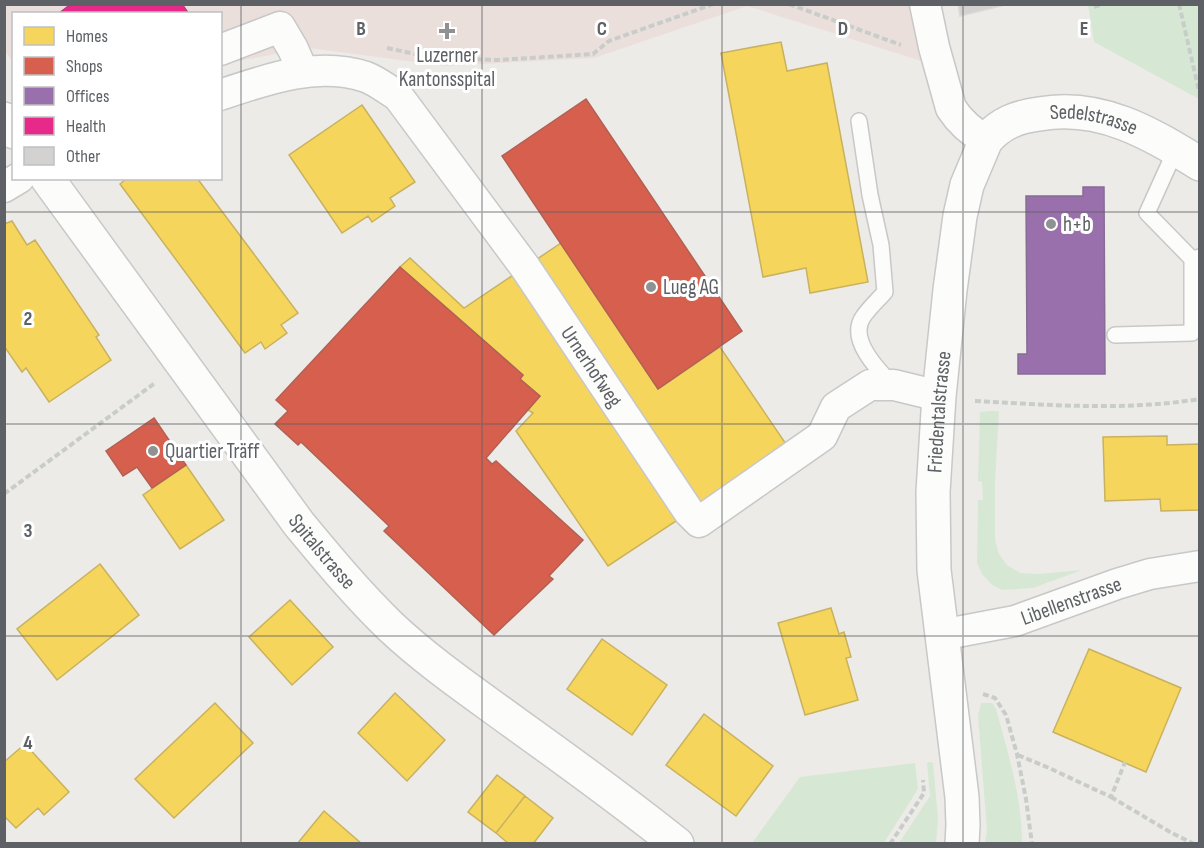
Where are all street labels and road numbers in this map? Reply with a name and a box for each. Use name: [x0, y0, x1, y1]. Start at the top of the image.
street label: Sedelstrasse: [1049, 99, 1142, 140]
street label: Urnerhofweg: [556, 321, 628, 412]
street label: Friedentalstrasse: [922, 350, 956, 474]
street label: Spitalstrasse: [283, 509, 361, 594]
street label: Libellenstrasse: [1017, 571, 1125, 630]

